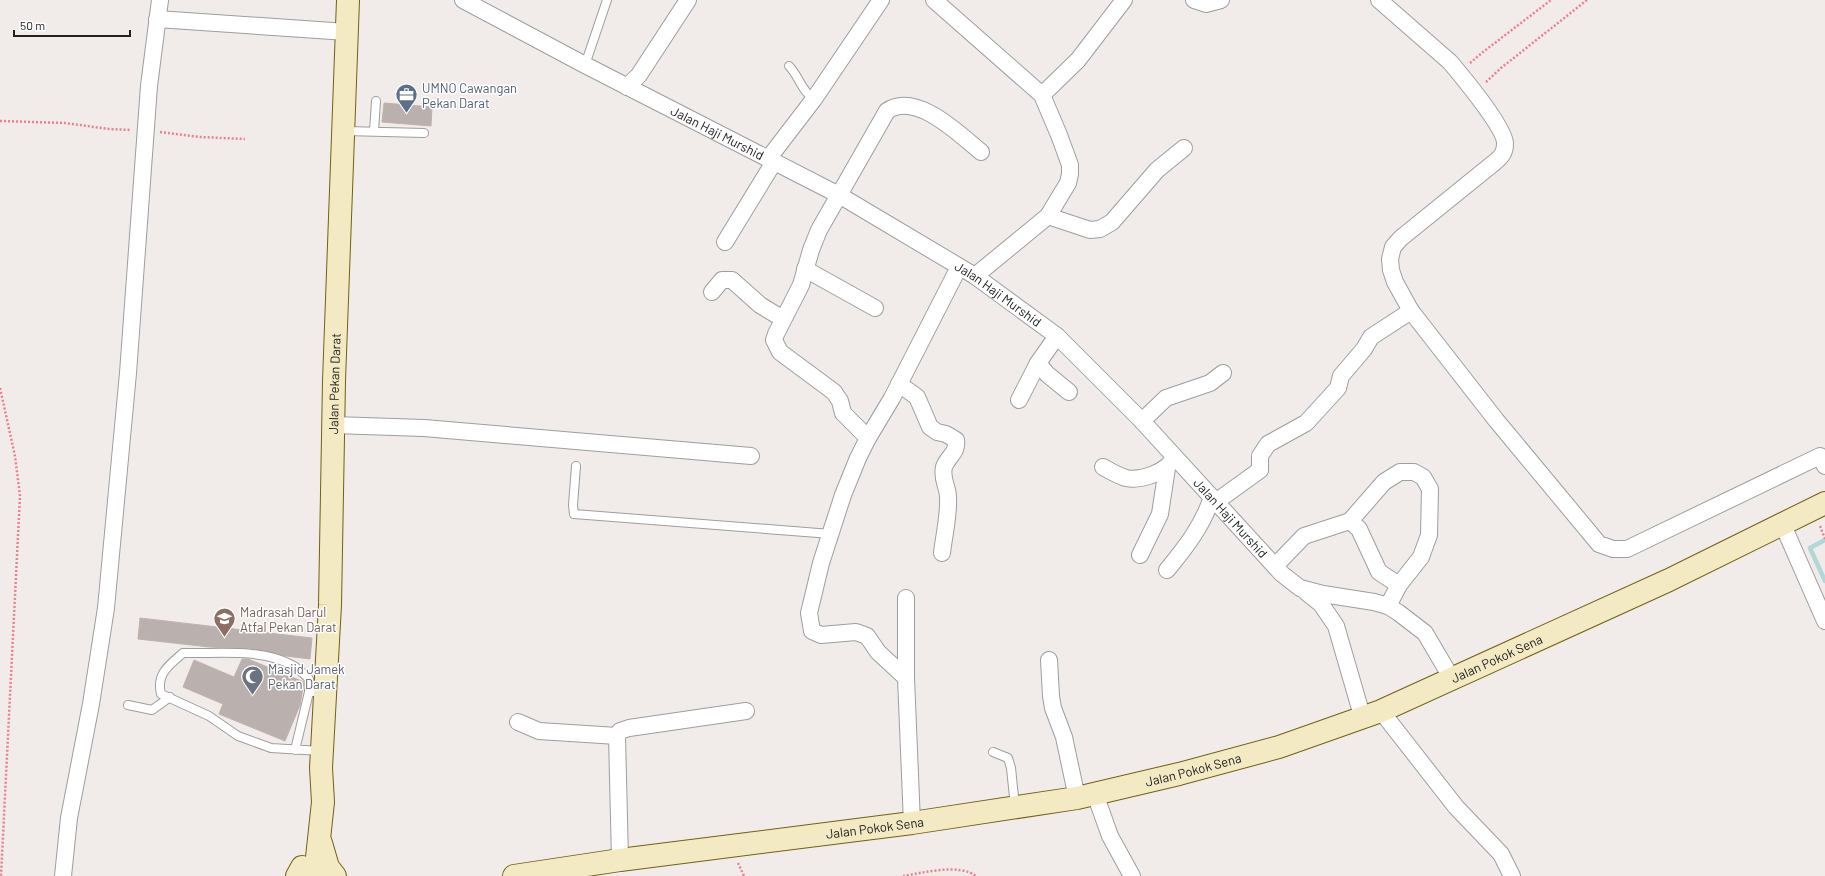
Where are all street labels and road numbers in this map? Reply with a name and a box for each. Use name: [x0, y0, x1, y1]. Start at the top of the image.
street label: Jalan Haji Murshid: [668, 102, 767, 163]
street label: Jalan Haji Murshid: [952, 258, 1045, 330]
street label: Jalan Pekan Darat: [325, 333, 344, 435]
street label: Jalan Haji Murshid: [1190, 475, 1271, 561]
street label: Jalan Pokok Sena: [1448, 631, 1545, 686]
street label: Jalan Pokok Sena: [1144, 750, 1243, 790]
street label: Jalan Pokok Sena: [825, 813, 925, 842]

